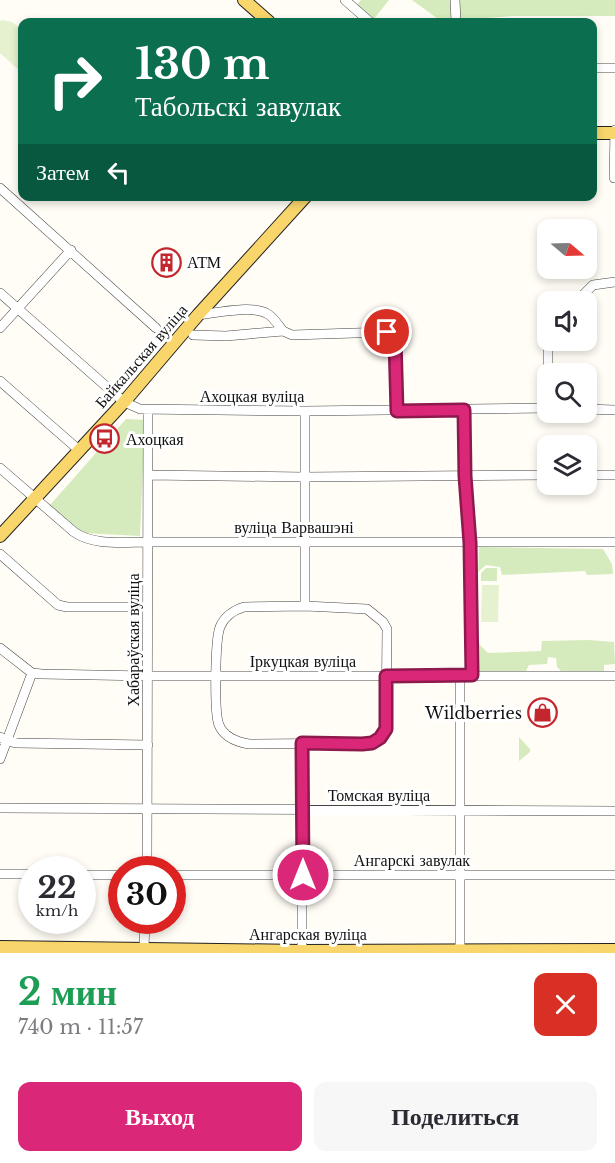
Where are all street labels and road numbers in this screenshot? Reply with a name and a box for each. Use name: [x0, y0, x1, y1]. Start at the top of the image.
street label: Байкальская вуліца: [90, 300, 192, 412]
street label: Ахоцкая вуліца: [200, 386, 304, 406]
street label: вуліца Варвашэні: [234, 517, 354, 537]
street label: Хабараўская вуліца: [123, 573, 143, 707]
street label: Іркуцкая вуліца: [250, 651, 356, 671]
street label: Томская вуліца: [328, 785, 430, 805]
street label: Ангарскі завулак: [354, 850, 470, 870]
street label: Ангарская вуліца: [249, 924, 367, 944]

